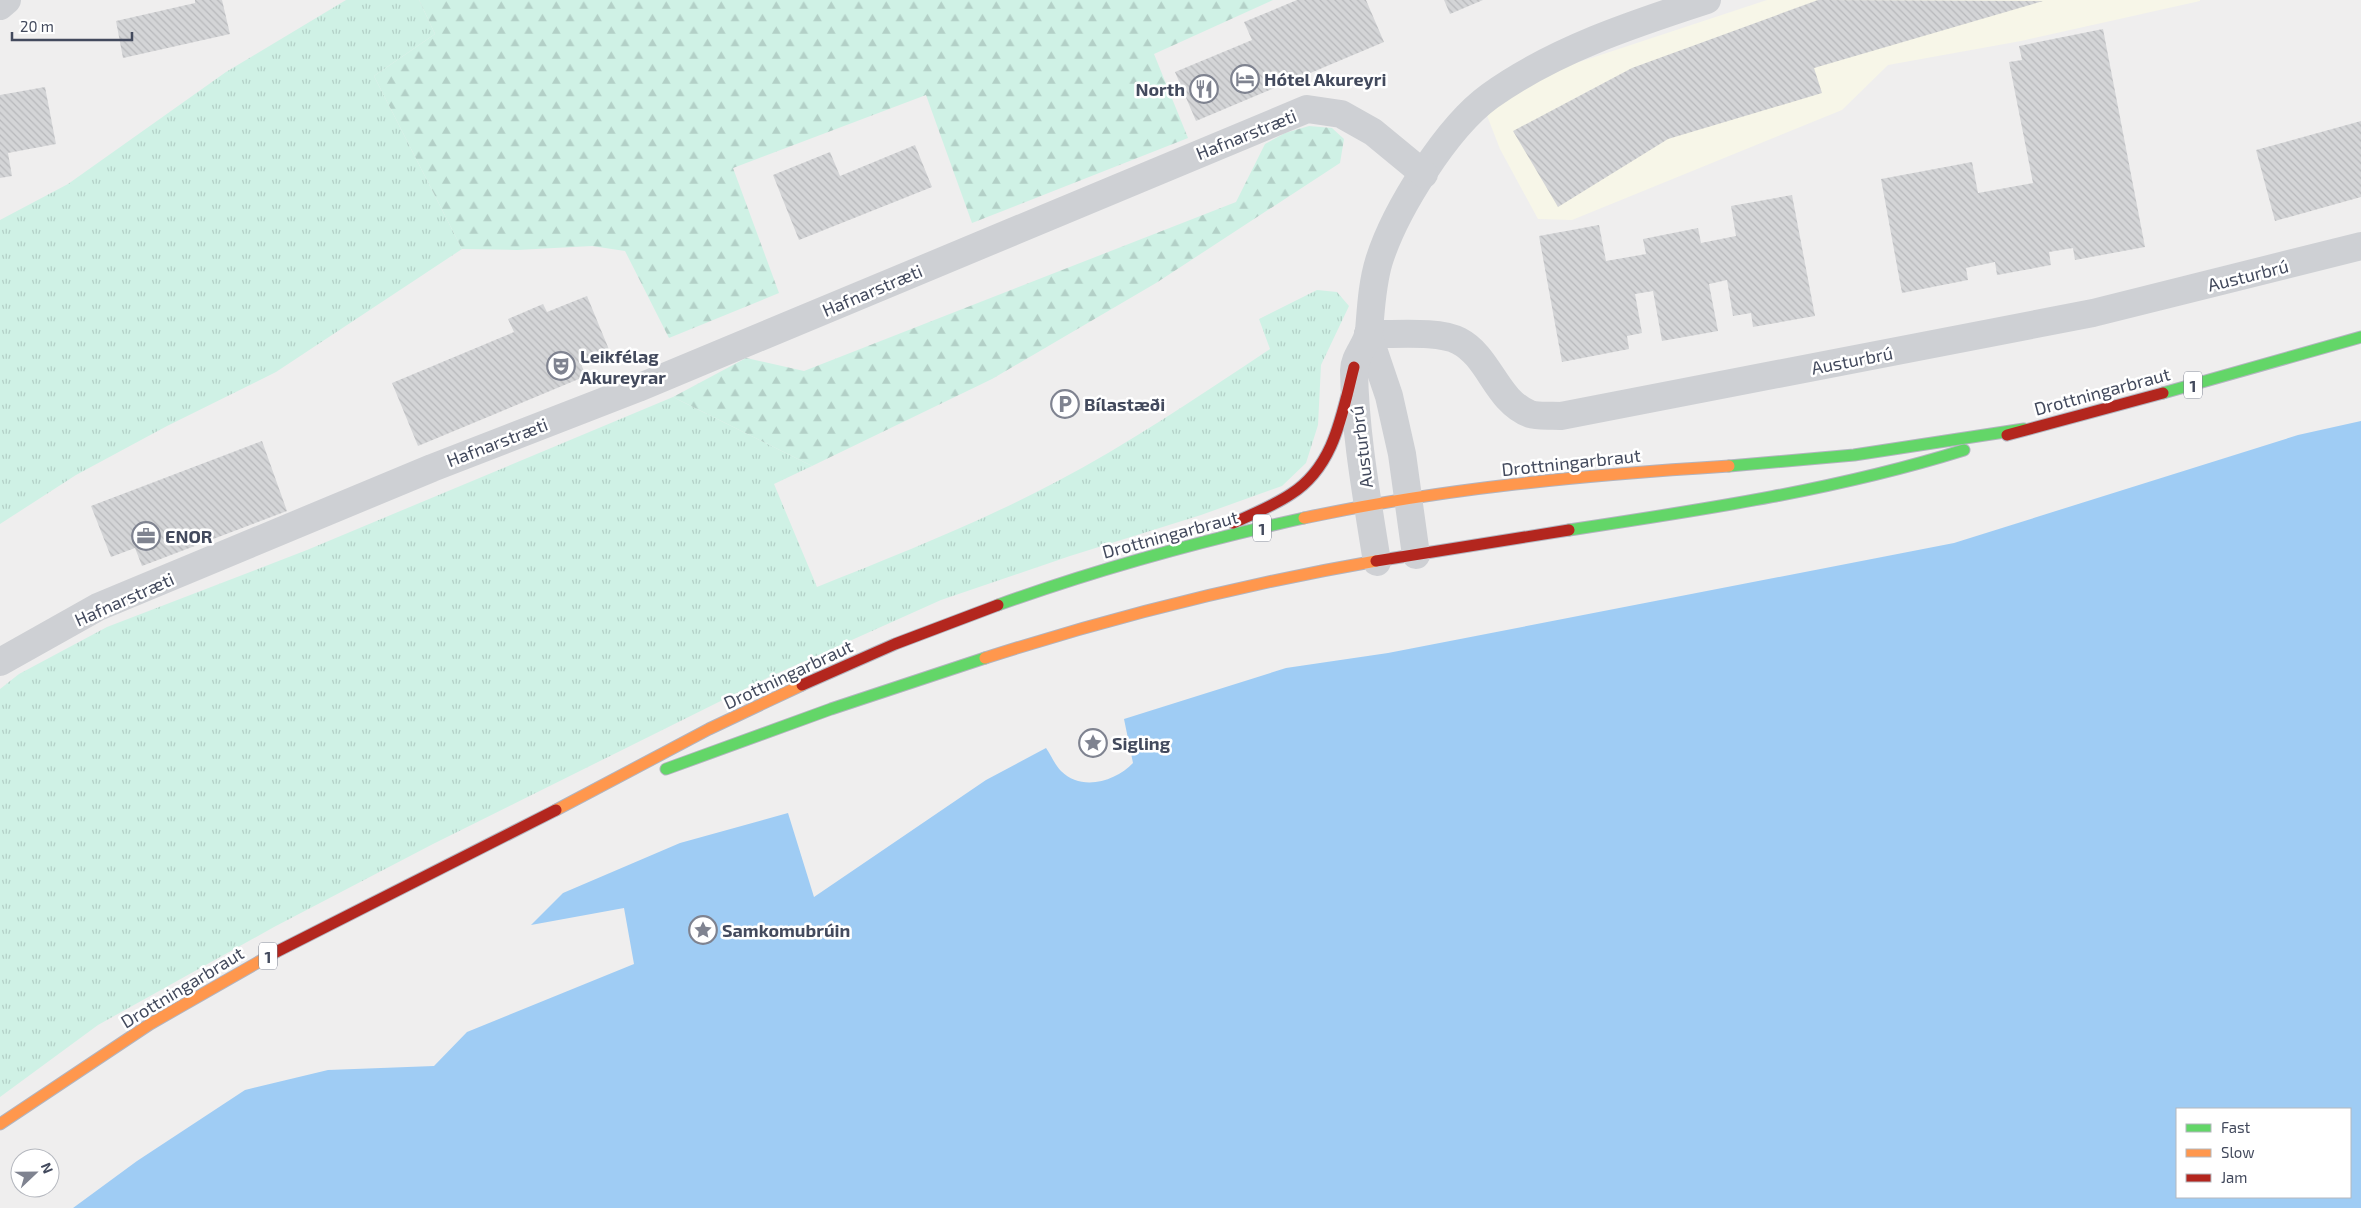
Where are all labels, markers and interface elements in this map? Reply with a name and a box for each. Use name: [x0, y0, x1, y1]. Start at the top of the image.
scale bar: [12, 10, 132, 42]
text: 20 m: [20, 17, 54, 35]
hotel icon: Hótel Akureyri: [1230, 64, 1260, 94]
place label: Hótel Akureyri: [1264, 68, 1386, 90]
restaurant icon: North: [1189, 74, 1219, 104]
place label: North: [1136, 78, 1185, 100]
street label: Hafnarstræti: [1192, 104, 1300, 164]
street label: Austurbrú: [2205, 254, 2291, 296]
street label: Hafnarstræti: [819, 259, 925, 321]
street label: Austurbrú: [1809, 341, 1895, 379]
place label: Leikfélag Akureyrar: [580, 345, 666, 388]
theatre icon: Leikfélag Akureyrar: [546, 351, 576, 381]
street label: Drottningarbraut: [2032, 362, 2172, 420]
road number: 1: [2184, 372, 2202, 398]
parking icon: Bílastæði: [1050, 389, 1080, 419]
place label: Bílastæði: [1084, 393, 1165, 415]
street label: Austurbrú: [1345, 405, 1377, 489]
street label: Hafnarstræti: [443, 413, 551, 471]
street label: Drottningarbraut: [1500, 444, 1642, 480]
street label: Drottningarbraut: [1100, 505, 1240, 563]
road number: 1: [1253, 514, 1271, 542]
office icon: ENOR: [131, 521, 161, 551]
place label: ENOR: [165, 525, 213, 547]
street label: Hafnarstræti: [71, 567, 177, 631]
street label: Drottningarbraut: [720, 634, 856, 714]
place icon: Sigling: [1078, 728, 1108, 758]
place label: Sigling: [1112, 732, 1171, 754]
place icon: Samkomubrúin: [688, 915, 718, 945]
place label: Samkomubrúin: [722, 919, 850, 941]
street label: Drottningarbraut: [116, 942, 248, 1032]
road number: 1: [259, 942, 277, 969]
legend: [2176, 1108, 2351, 1198]
text: Fast: [2221, 1118, 2251, 1136]
text: Slow: [2221, 1143, 2255, 1161]
north arrow: [10, 1148, 60, 1198]
text: N: [38, 1160, 57, 1176]
text: Jam: [2221, 1168, 2247, 1186]

